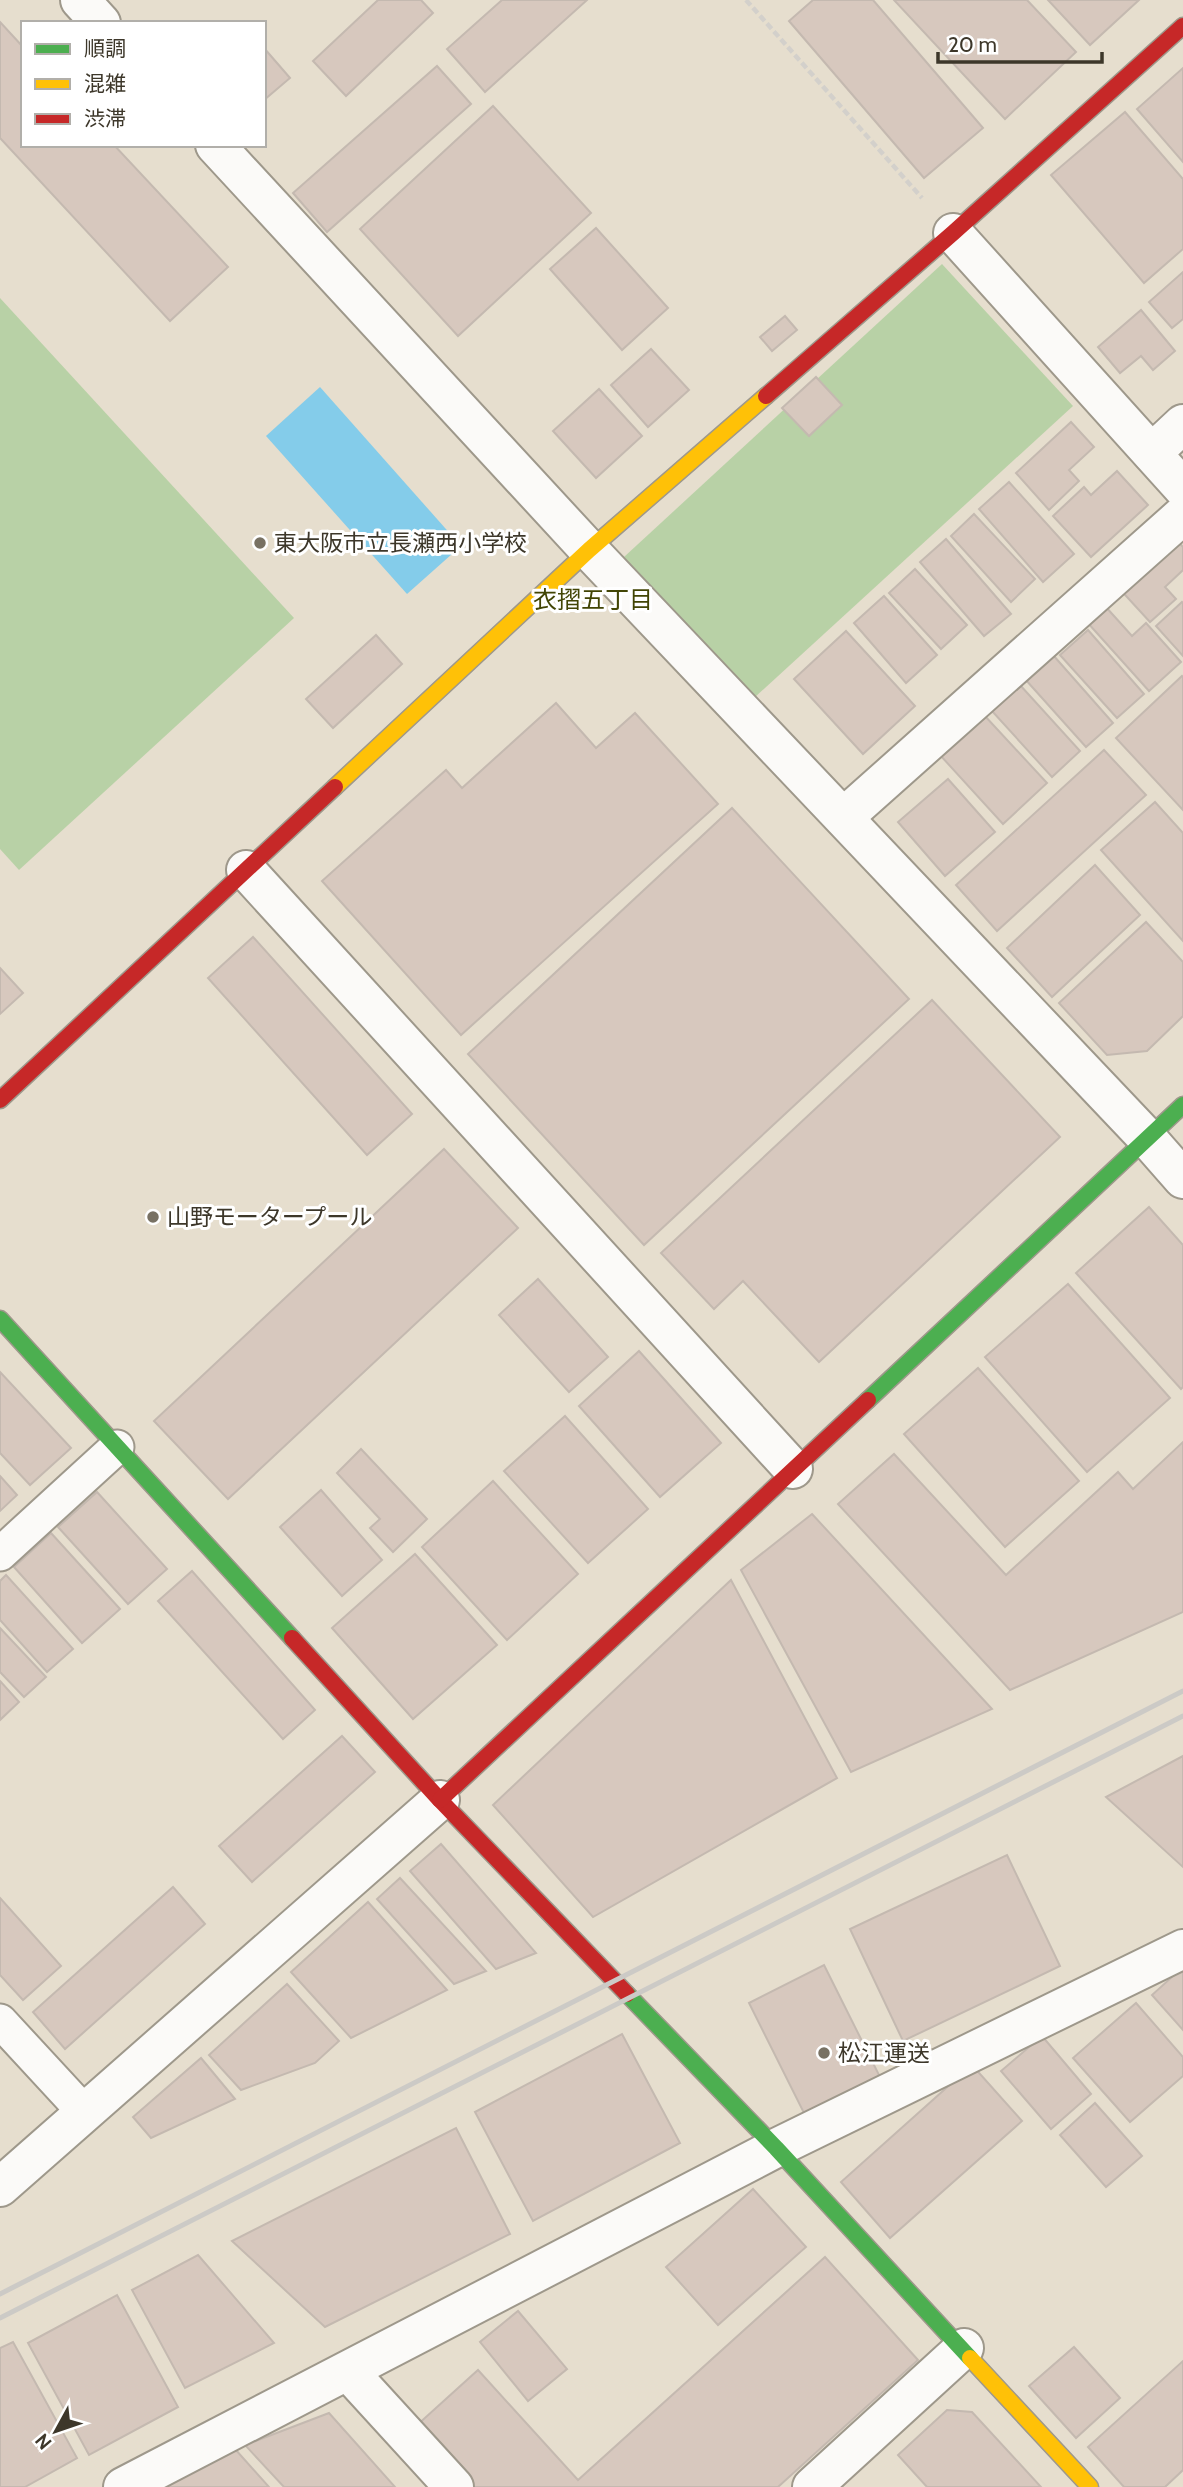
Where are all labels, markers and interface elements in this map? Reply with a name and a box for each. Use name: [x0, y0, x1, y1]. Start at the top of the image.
legend: [21, 21, 266, 147]
scale bar: [938, 21, 1102, 65]
text: 20 m: [948, 32, 997, 57]
text: 順調: [84, 36, 126, 61]
text: 混雑: [84, 71, 126, 96]
text: 渋滞: [84, 106, 126, 131]
place label: 東大阪市立長瀬西小学校: [274, 529, 527, 557]
marker: 東大阪市立長瀬西小学校: [252, 535, 268, 551]
district label: 衣摺五丁目: [533, 585, 653, 614]
place label: 山野モータープール: [167, 1203, 373, 1231]
marker: 山野モータープール: [145, 1209, 161, 1225]
place label: 松江運送: [838, 2039, 930, 2067]
marker: 松江運送: [816, 2045, 832, 2061]
north arrow: [21, 2396, 91, 2466]
text: N: [30, 2429, 56, 2454]

